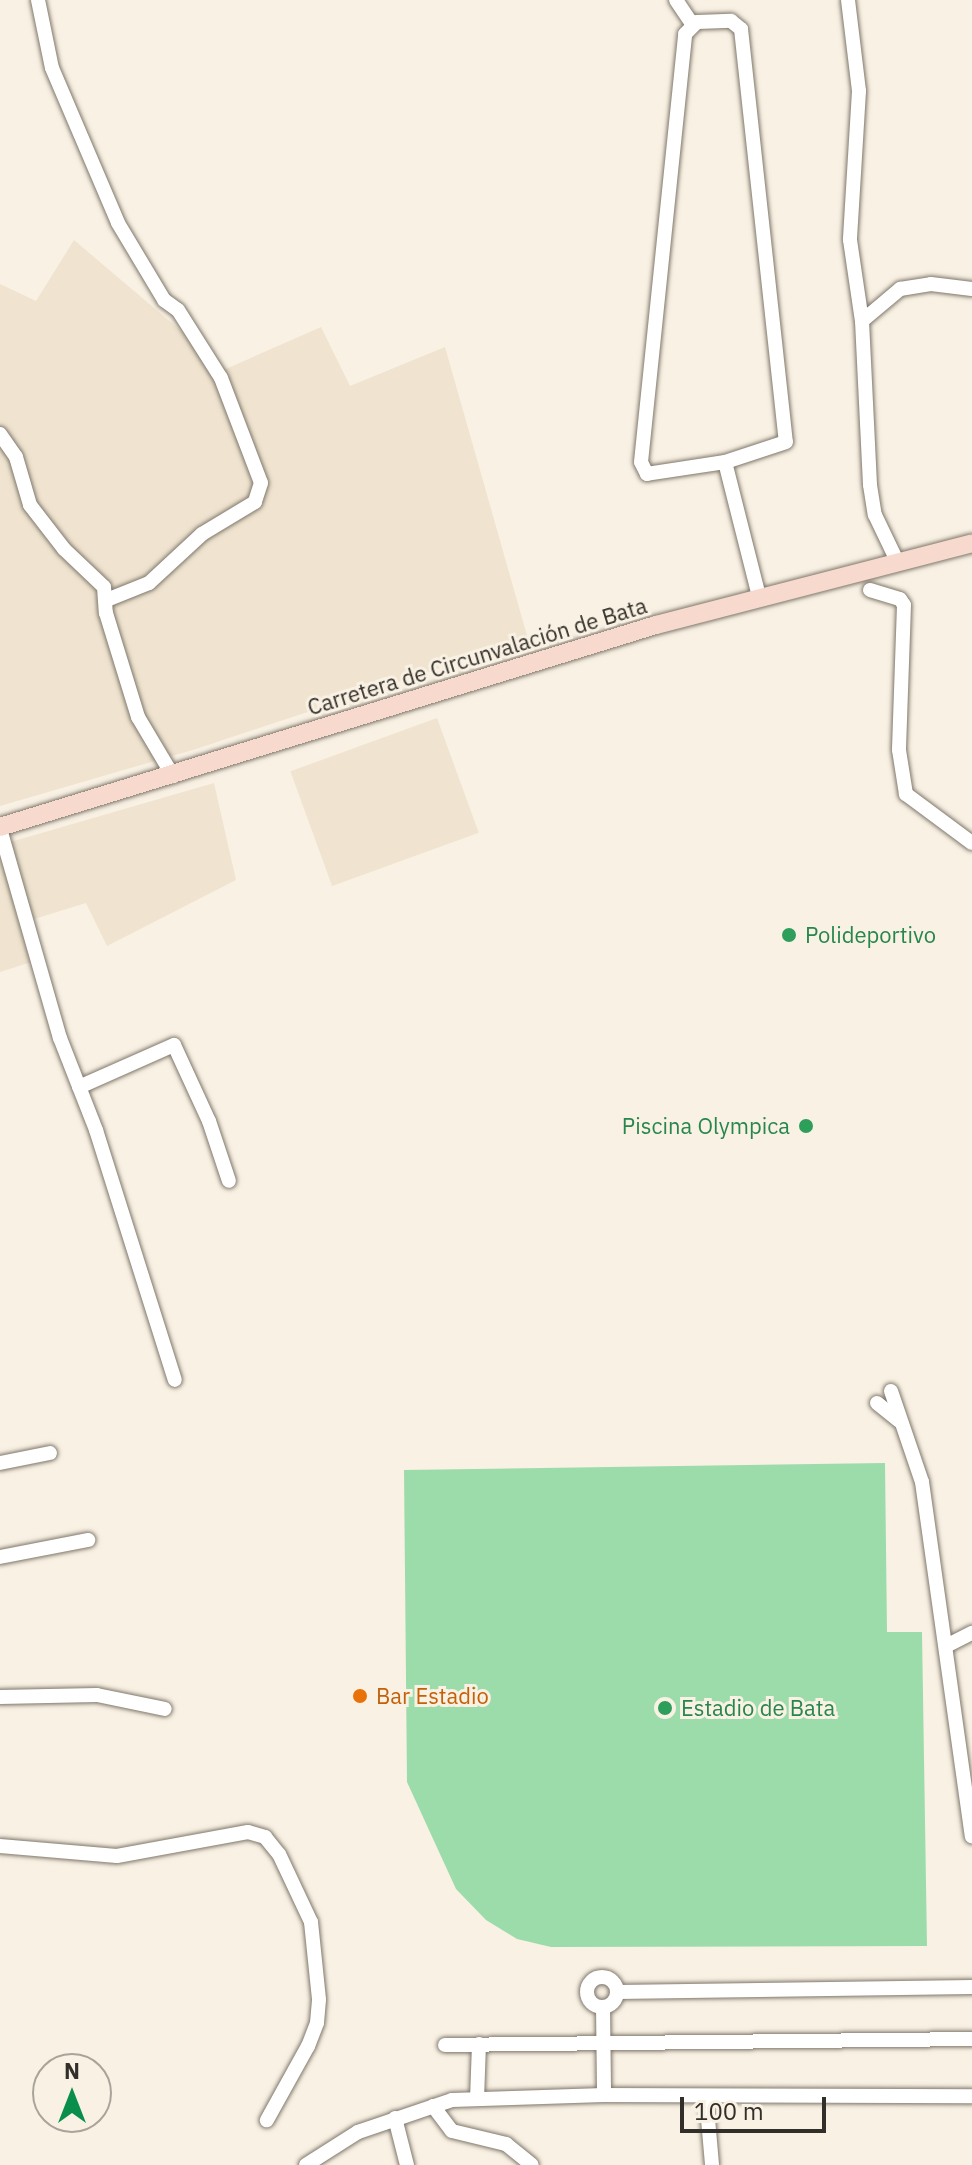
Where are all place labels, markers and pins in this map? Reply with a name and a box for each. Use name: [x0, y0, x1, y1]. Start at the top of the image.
place label: Polideportivo: [805, 922, 936, 948]
marker: Polideportivo: [780, 926, 798, 944]
place label: Piscina Olympica: [622, 1113, 790, 1139]
marker: Piscina Olympica: [797, 1117, 815, 1135]
place label: Bar Estadio: [376, 1683, 489, 1709]
marker: Bar Estadio: [351, 1687, 369, 1705]
place label: Estadio de Bata: [681, 1695, 835, 1721]
marker: Estadio de Bata: [656, 1699, 674, 1717]

